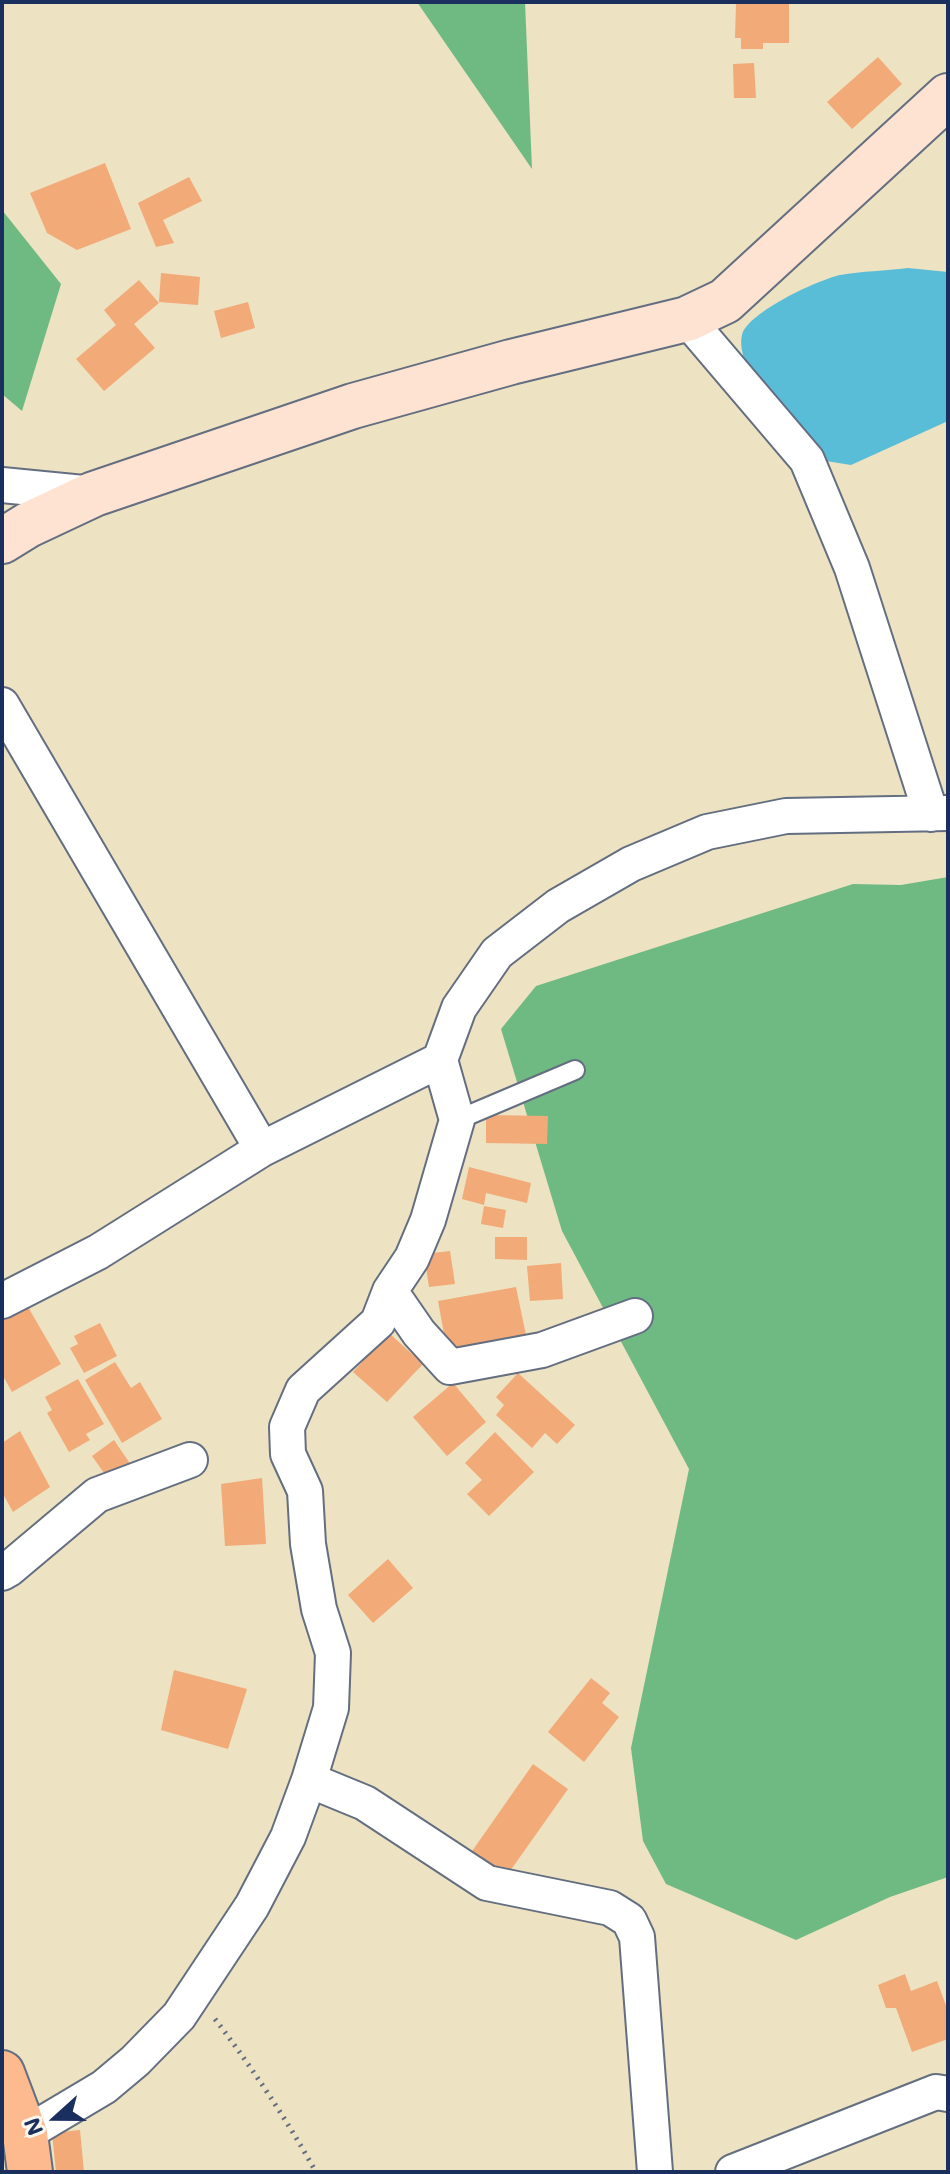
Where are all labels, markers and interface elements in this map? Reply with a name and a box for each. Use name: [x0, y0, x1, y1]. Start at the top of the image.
north arrow: [16, 2078, 96, 2158]
text: N: [17, 2114, 50, 2140]

